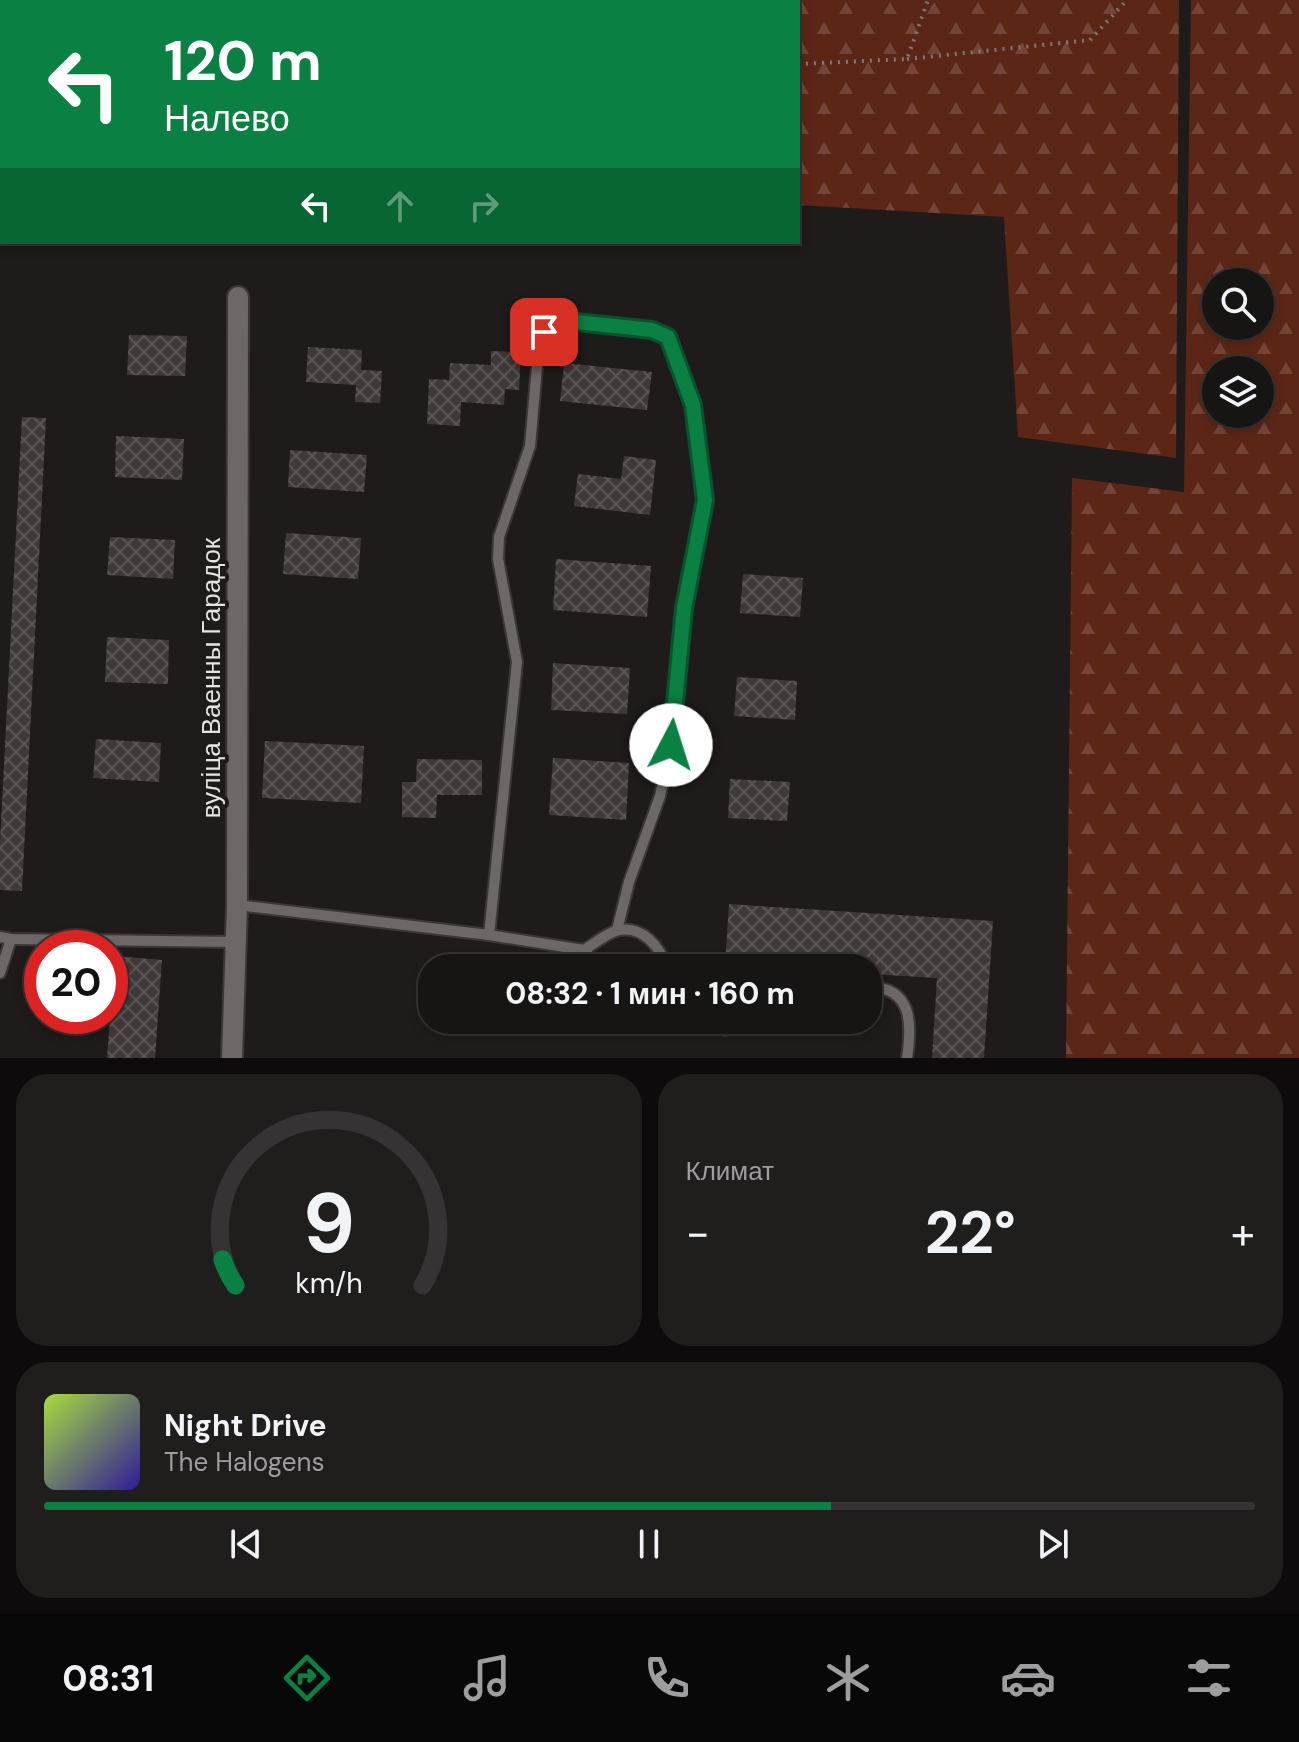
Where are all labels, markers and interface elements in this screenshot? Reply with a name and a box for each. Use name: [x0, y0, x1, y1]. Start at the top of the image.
text: 120 m: [164, 24, 322, 97]
icon: left: [32, 32, 136, 136]
text: Налево: [164, 95, 290, 142]
icon: left: [294, 184, 338, 228]
icon: ahead: [378, 184, 422, 228]
icon: right: [462, 184, 506, 228]
map controls: [1202, 268, 1274, 428]
button: search: [1202, 268, 1274, 340]
pin: [510, 298, 578, 366]
icon: arrive: [522, 310, 566, 354]
button: layers: [1202, 356, 1274, 428]
street label: вуліца Ваенны Гарадок: [194, 537, 228, 818]
position arrow: [629, 703, 713, 787]
speed limit sign: 20: [24, 930, 128, 1034]
text: 08:32 · 1 мин · 160 m: [505, 974, 795, 1013]
text: Климат: [686, 1154, 774, 1188]
text: 9: [302, 1169, 355, 1278]
text: 22°: [925, 1193, 1016, 1272]
text: −: [686, 1204, 710, 1262]
text: +: [1231, 1204, 1255, 1262]
text: km/h: [295, 1265, 363, 1302]
text: Night Drive: [164, 1406, 327, 1445]
text: The Halogens: [164, 1445, 324, 1479]
icon: previous: [224, 1522, 268, 1566]
icon: pause: [627, 1522, 671, 1566]
icon: next: [1031, 1522, 1075, 1566]
icon: directions: [279, 1650, 335, 1706]
icon: music: [459, 1650, 515, 1706]
icon: phone: [639, 1650, 695, 1706]
icon: climate: [820, 1650, 876, 1706]
icon: car: [1000, 1650, 1056, 1706]
icon: filters: [1181, 1650, 1237, 1706]
text: 08:31: [62, 1655, 154, 1702]

